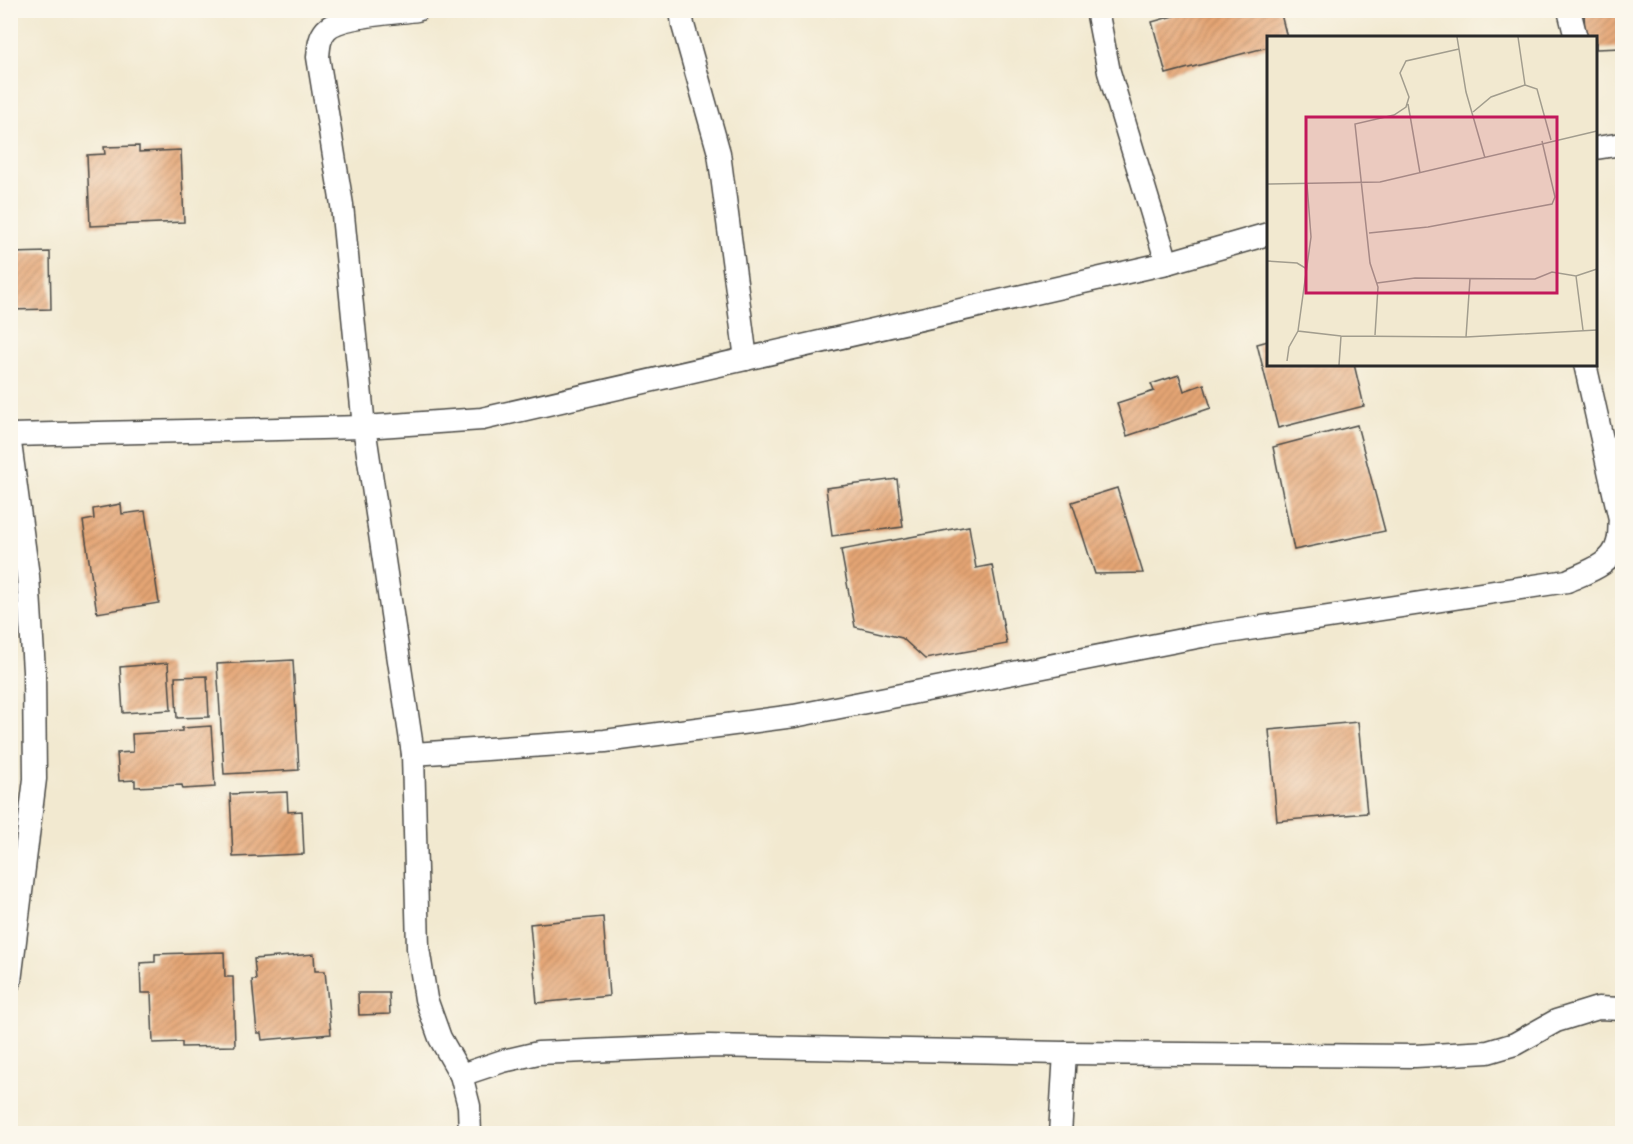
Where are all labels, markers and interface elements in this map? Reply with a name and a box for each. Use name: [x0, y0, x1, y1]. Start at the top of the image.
inset map: [1267, 36, 1597, 366]

